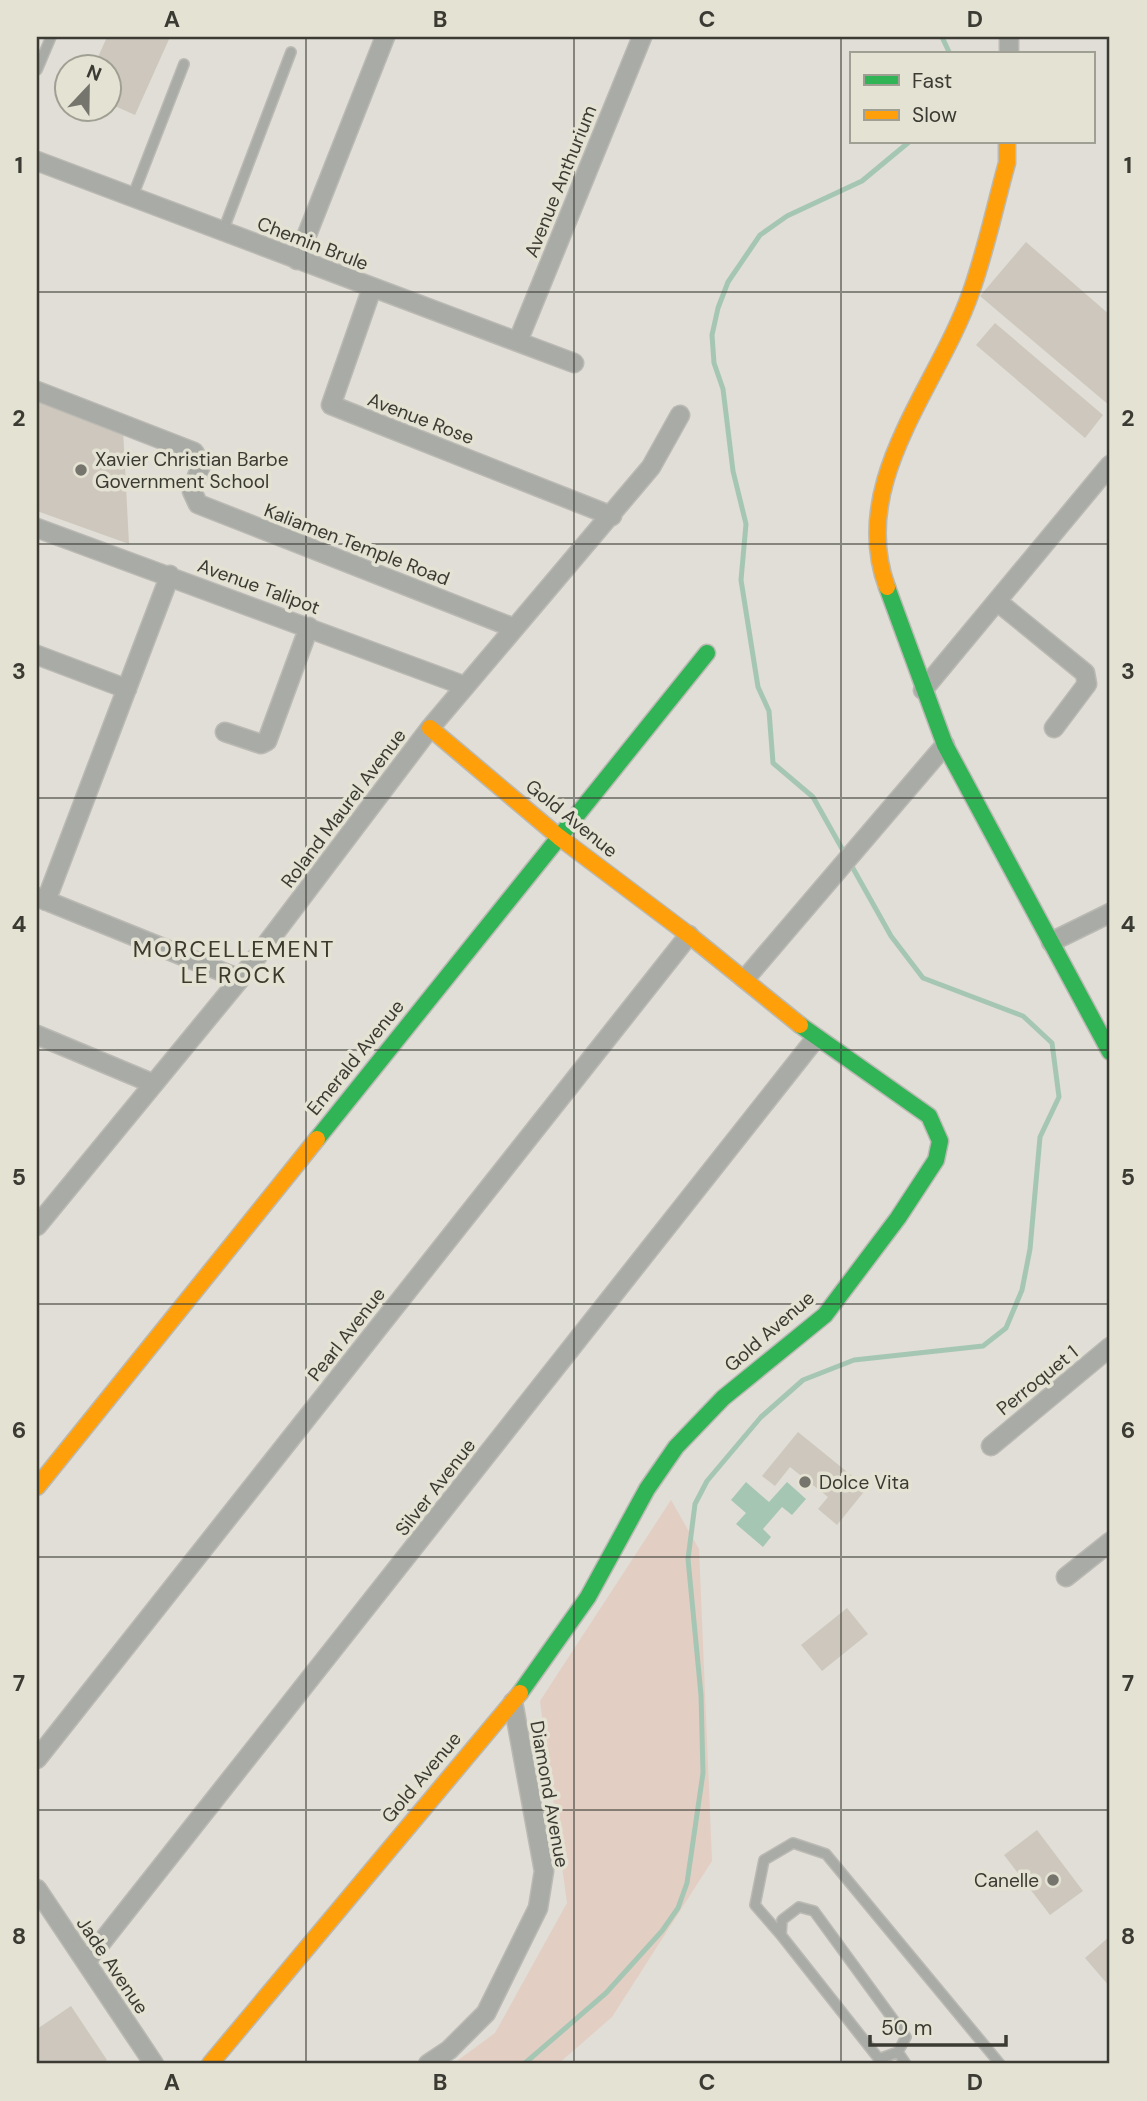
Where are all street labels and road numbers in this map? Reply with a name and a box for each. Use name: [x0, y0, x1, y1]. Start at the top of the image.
street label: Avenue Anthurium: [519, 101, 602, 261]
street label: Chemin Brule: [254, 211, 372, 276]
street label: Avenue Rose: [364, 387, 478, 450]
street label: Kaliamen Temple Road: [261, 498, 453, 591]
street label: Avenue Talipot: [194, 553, 323, 620]
street label: Roland Maurel Avenue: [275, 724, 411, 893]
street label: Gold Avenue: [521, 774, 623, 863]
street label: Emerald Avenue: [301, 994, 410, 1120]
street label: Pearl Avenue: [302, 1282, 391, 1386]
street label: Gold Avenue: [719, 1285, 820, 1377]
street label: Perroquet 1: [991, 1340, 1083, 1421]
street label: Silver Avenue: [390, 1434, 481, 1541]
street label: Diamond Avenue: [524, 1719, 575, 1869]
street label: Gold Avenue: [376, 1727, 467, 1828]
street label: Jade Avenue: [71, 1912, 154, 2019]

